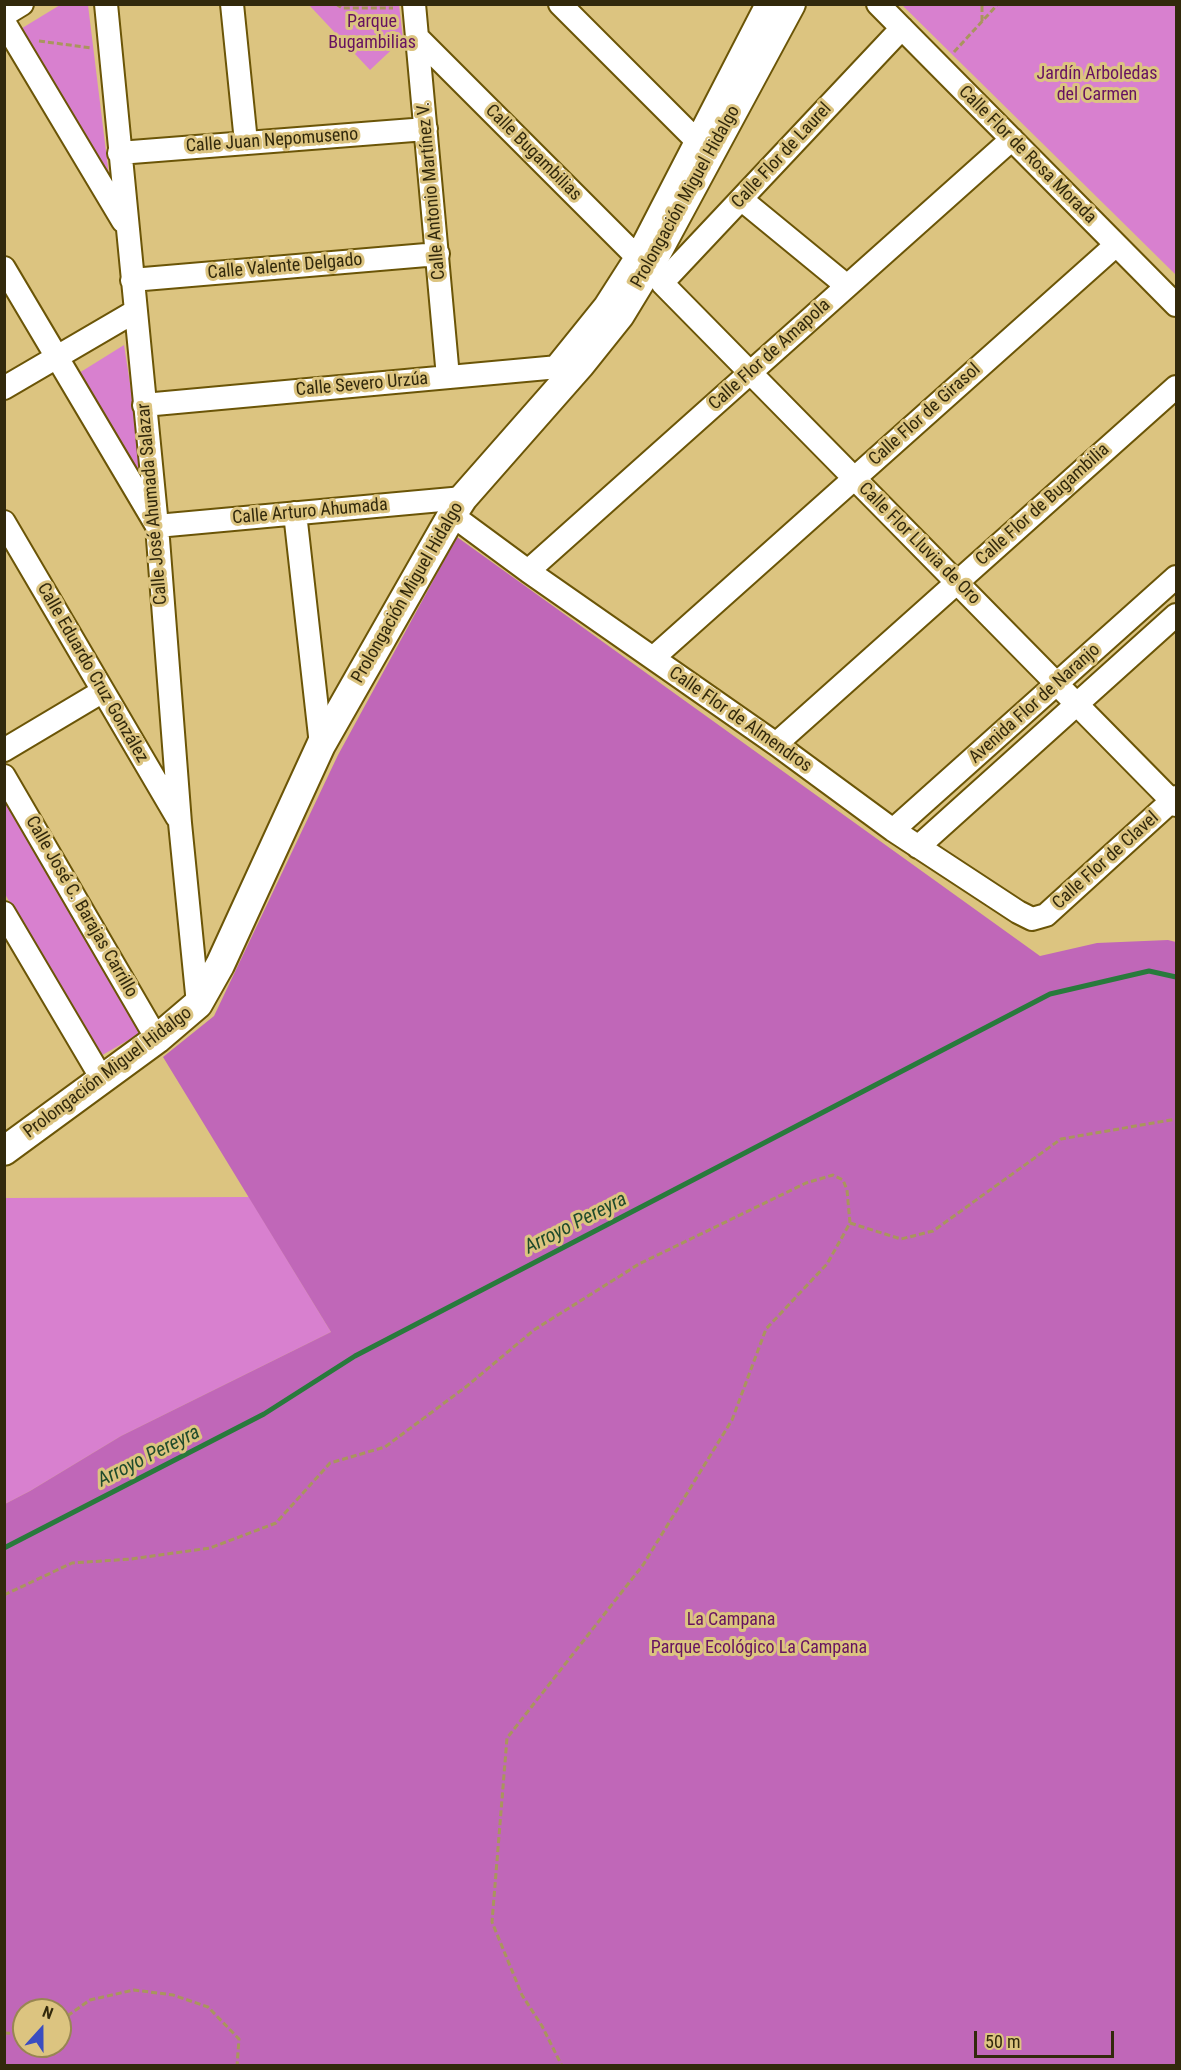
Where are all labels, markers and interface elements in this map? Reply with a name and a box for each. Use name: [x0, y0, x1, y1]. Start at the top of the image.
park label: Parque Bugambilias: [328, 11, 416, 54]
park label: Jardín Arboledas del Carmen: [1037, 63, 1157, 106]
street label: Calle Flor de Rosa Morada: [954, 82, 1100, 228]
street label: Calle Flor de Laurel: [728, 99, 836, 213]
street label: Calle Bugambilias: [480, 100, 586, 206]
street label: Calle Antonio Martínez V.: [413, 101, 451, 281]
street label: Prolongación Miguel Hidalgo: [627, 102, 745, 292]
street label: Calle Juan Nepomuseno: [185, 124, 359, 158]
street label: Calle Valente Delgado: [207, 249, 363, 285]
street label: Calle Flor de Amapola: [705, 295, 835, 415]
street label: Calle Flor de Girasol: [865, 359, 985, 471]
street label: Calle Severo Urzúa: [295, 368, 429, 402]
street label: Calle José Ahumada Salazar: [133, 402, 173, 606]
street label: Calle Flor de Bugambilia: [972, 439, 1114, 571]
street label: Calle Flor Lluvia de Oro: [853, 478, 985, 610]
street label: Calle Arturo Ahumada: [231, 494, 389, 530]
street label: Prolongación Miguel Hidalgo: [347, 499, 469, 687]
street label: Calle Eduardo Cruz González: [32, 579, 152, 767]
street label: Avenida Flor de Naranjo: [965, 640, 1105, 768]
street label: Calle Flor de Almendros: [664, 663, 816, 777]
street label: Calle Flor de Clavel: [1048, 808, 1164, 914]
street label: Calle José C. Barajas Carrillo: [20, 813, 142, 1001]
street label: Prolongación Miguel Hidalgo: [20, 1003, 196, 1143]
water label: Arroyo Pereyra: [521, 1188, 631, 1260]
water label: Arroyo Pereyra: [94, 1421, 204, 1493]
park label: La Campana: [687, 1609, 775, 1631]
park label: Parque Ecológico La Campana: [651, 1637, 867, 1659]
north arrow: [12, 1998, 72, 2058]
text: N: [40, 2002, 56, 2023]
scale bar: [977, 2019, 1116, 2057]
text: 50 m: [985, 2031, 1020, 2052]

